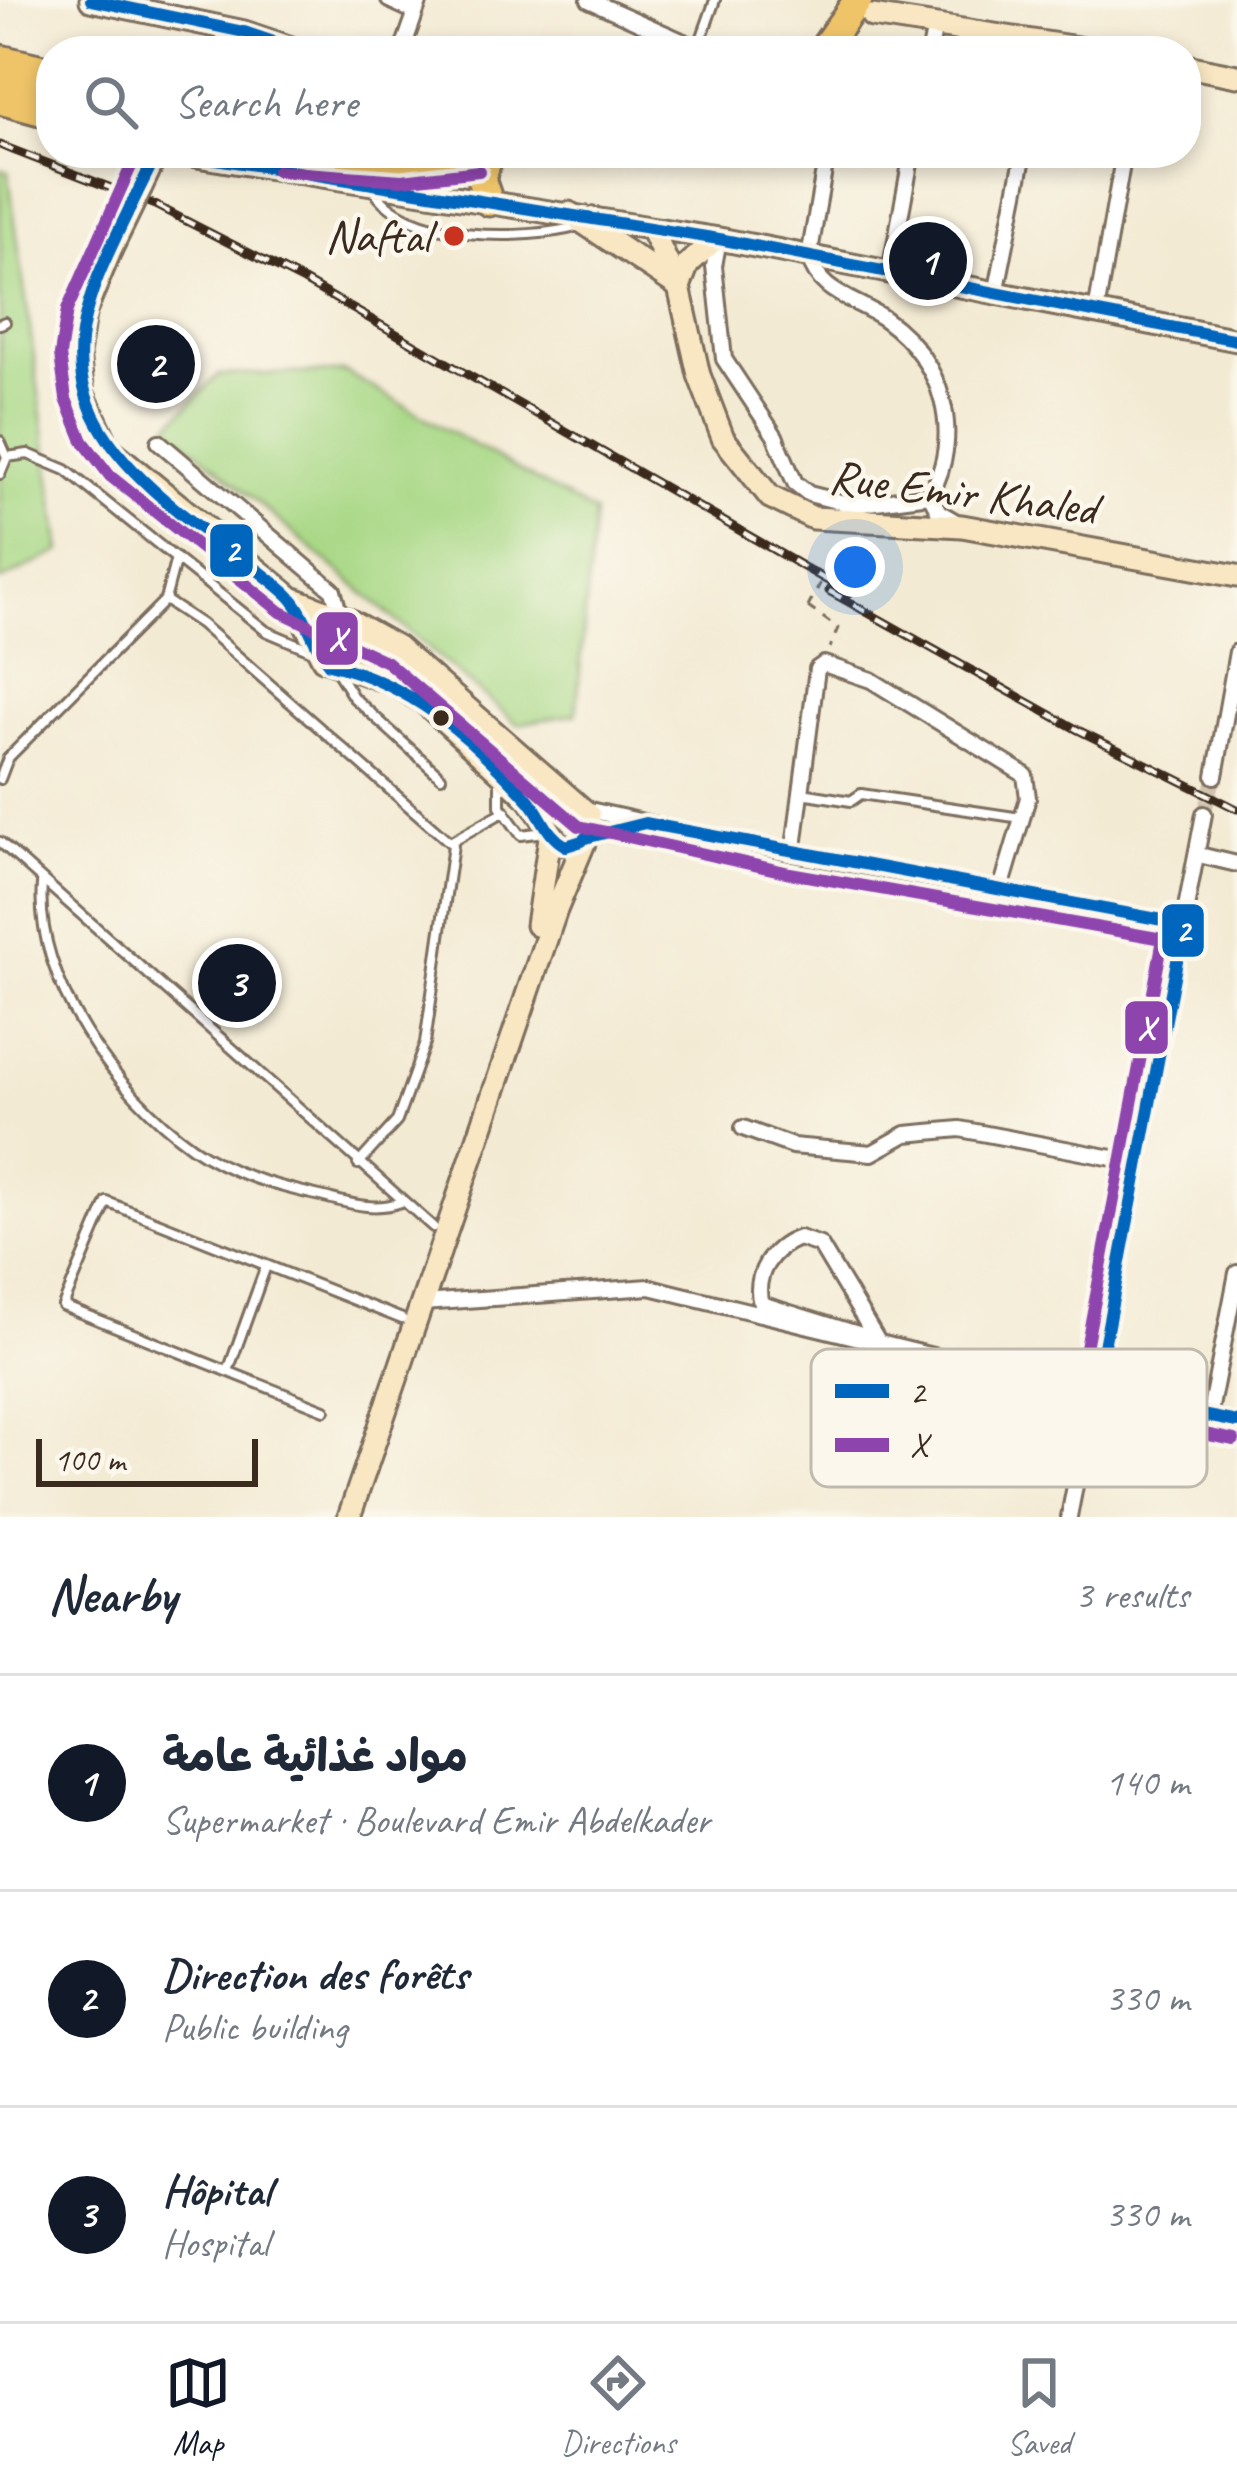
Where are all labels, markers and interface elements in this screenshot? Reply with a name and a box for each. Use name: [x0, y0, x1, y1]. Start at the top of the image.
search box: [36, 36, 1201, 168]
icon: search: [78, 69, 144, 135]
text: Search here: [174, 74, 357, 131]
place label: Naftal: [325, 206, 438, 266]
pin: 1: [889, 216, 967, 306]
marker: Naftal: [441, 223, 467, 249]
pin: 2: [117, 319, 195, 409]
street label: Rue Emir Khaled: [826, 446, 1107, 539]
line badge: 2: [208, 522, 255, 579]
text: 2: [225, 530, 243, 572]
your location: [825, 537, 885, 597]
line badge: X: [314, 610, 360, 667]
text: X: [328, 618, 351, 660]
unlabelled marker: [430, 707, 452, 729]
line badge: 2: [1160, 902, 1206, 959]
text: 2: [1176, 910, 1194, 952]
pin: 3: [198, 938, 276, 1028]
line badge: X: [1123, 999, 1170, 1056]
text: X: [1137, 1007, 1160, 1049]
legend: [811, 1349, 1207, 1487]
text: 2: [910, 1371, 928, 1413]
text: X: [910, 1425, 932, 1467]
scale bar: [36, 1433, 258, 1486]
text: 100 m: [54, 1439, 125, 1481]
text: Nearby: [48, 1563, 176, 1627]
text: 3 results: [1075, 1571, 1189, 1620]
text: مواد غذائية عامة: [162, 1728, 468, 1785]
text: 1: [78, 1758, 96, 1807]
text: 140 m: [1105, 1758, 1189, 1807]
text: Supermarket · Boulevard Emir Abdelkader: [162, 1796, 710, 1845]
text: Direction des forêts: [162, 1946, 468, 2003]
text: 2: [78, 1974, 96, 2023]
text: 330 m: [1105, 1974, 1189, 2023]
text: Public building: [162, 2003, 347, 2052]
text: Hôpital: [162, 2162, 271, 2219]
text: 3: [78, 2190, 96, 2239]
text: 330 m: [1105, 2190, 1189, 2239]
text: Hospital: [162, 2219, 269, 2268]
tab: Map: [165, 2350, 231, 2464]
tab: Directions: [561, 2350, 676, 2464]
tab: Saved: [1006, 2350, 1072, 2464]

